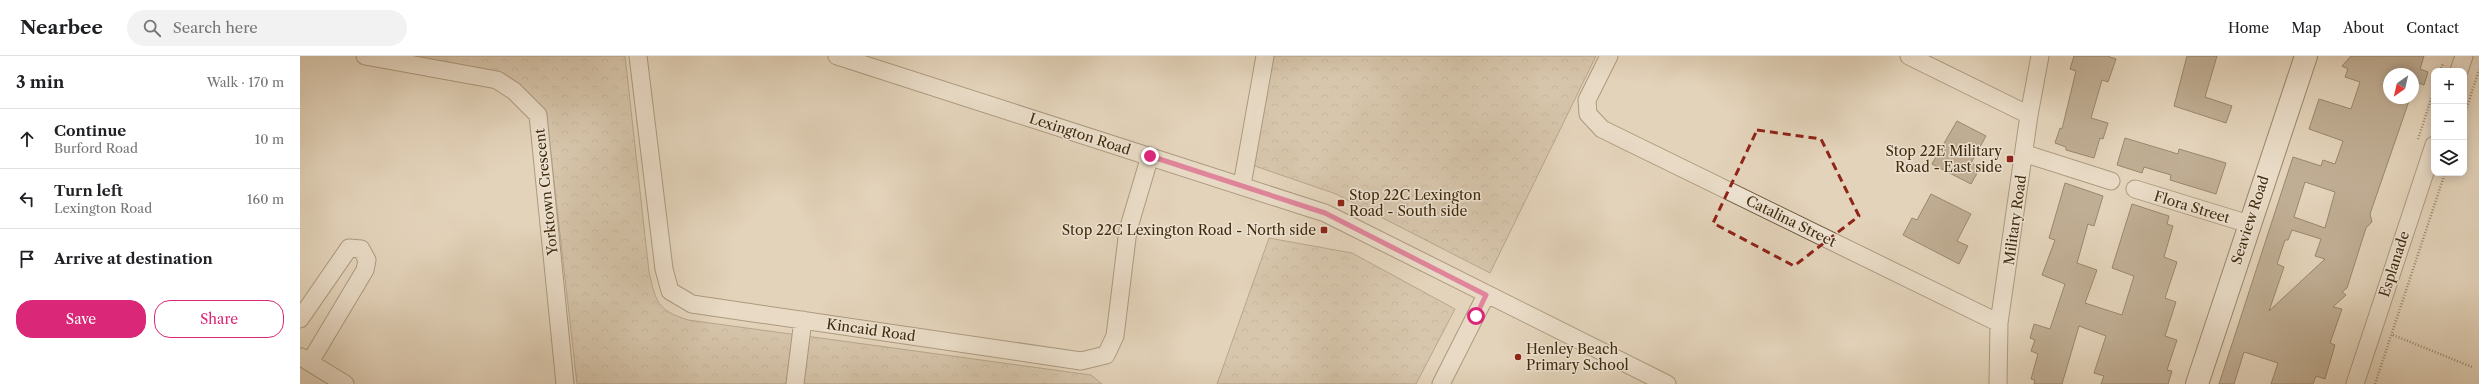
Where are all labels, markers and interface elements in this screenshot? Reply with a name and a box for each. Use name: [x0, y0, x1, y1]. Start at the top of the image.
search box: [127, 10, 407, 46]
text: Nearbee: [20, 16, 103, 39]
icon: search: [141, 17, 163, 39]
text: Search here: [173, 18, 258, 37]
text: Home: [2228, 19, 2269, 37]
text: Map: [2291, 19, 2321, 37]
text: About: [2343, 19, 2384, 37]
text: Contact: [2406, 19, 2459, 37]
north arrow: [2383, 68, 2419, 104]
map controls: [2431, 68, 2467, 176]
button: +: [2431, 68, 2467, 104]
text: 3 min: [16, 72, 65, 92]
text: Walk · 170 m: [207, 74, 284, 90]
button: −: [2431, 104, 2467, 140]
street label: Lexington Road: [1027, 109, 1133, 159]
text: Continue: [54, 121, 126, 140]
icon: ahead: [16, 128, 38, 150]
street label: Yorktown Crescent: [530, 128, 562, 257]
text: 10 m: [255, 131, 284, 147]
text: Burford Road: [54, 140, 138, 156]
button: layers: [2431, 140, 2467, 176]
place label: Stop 22E Military Road - East side: [1885, 142, 2002, 176]
route end: [1141, 147, 1159, 165]
marker: Stop 22E Military Road - East side: [2005, 154, 2015, 164]
street label: Military Road: [2000, 173, 2030, 266]
street label: Seaview Road: [2227, 173, 2273, 267]
text: Turn left: [54, 181, 123, 200]
place label: Stop 22C Lexington Road - South side: [1349, 186, 1481, 220]
street label: Flora Street: [2152, 187, 2232, 227]
icon: left: [16, 188, 38, 210]
text: 160 m: [247, 191, 284, 207]
street label: Catalina Street: [1743, 191, 1839, 251]
marker: Stop 22C Lexington Road - South side: [1336, 198, 1346, 208]
text: Lexington Road: [54, 200, 152, 216]
place label: Stop 22C Lexington Road - North side: [1062, 221, 1316, 239]
marker: Stop 22C Lexington Road - North side: [1319, 225, 1329, 235]
street label: Esplanade: [2375, 229, 2413, 299]
icon: arrive: [16, 248, 38, 270]
text: Arrive at destination: [54, 249, 213, 268]
button: Save: [16, 300, 146, 338]
button: Share: [154, 300, 284, 338]
route start: [1467, 307, 1485, 325]
street label: Kincaid Road: [825, 315, 917, 345]
place label: Henley Beach Primary School: [1526, 340, 1629, 374]
marker: Henley Beach Primary School: [1513, 352, 1523, 362]

